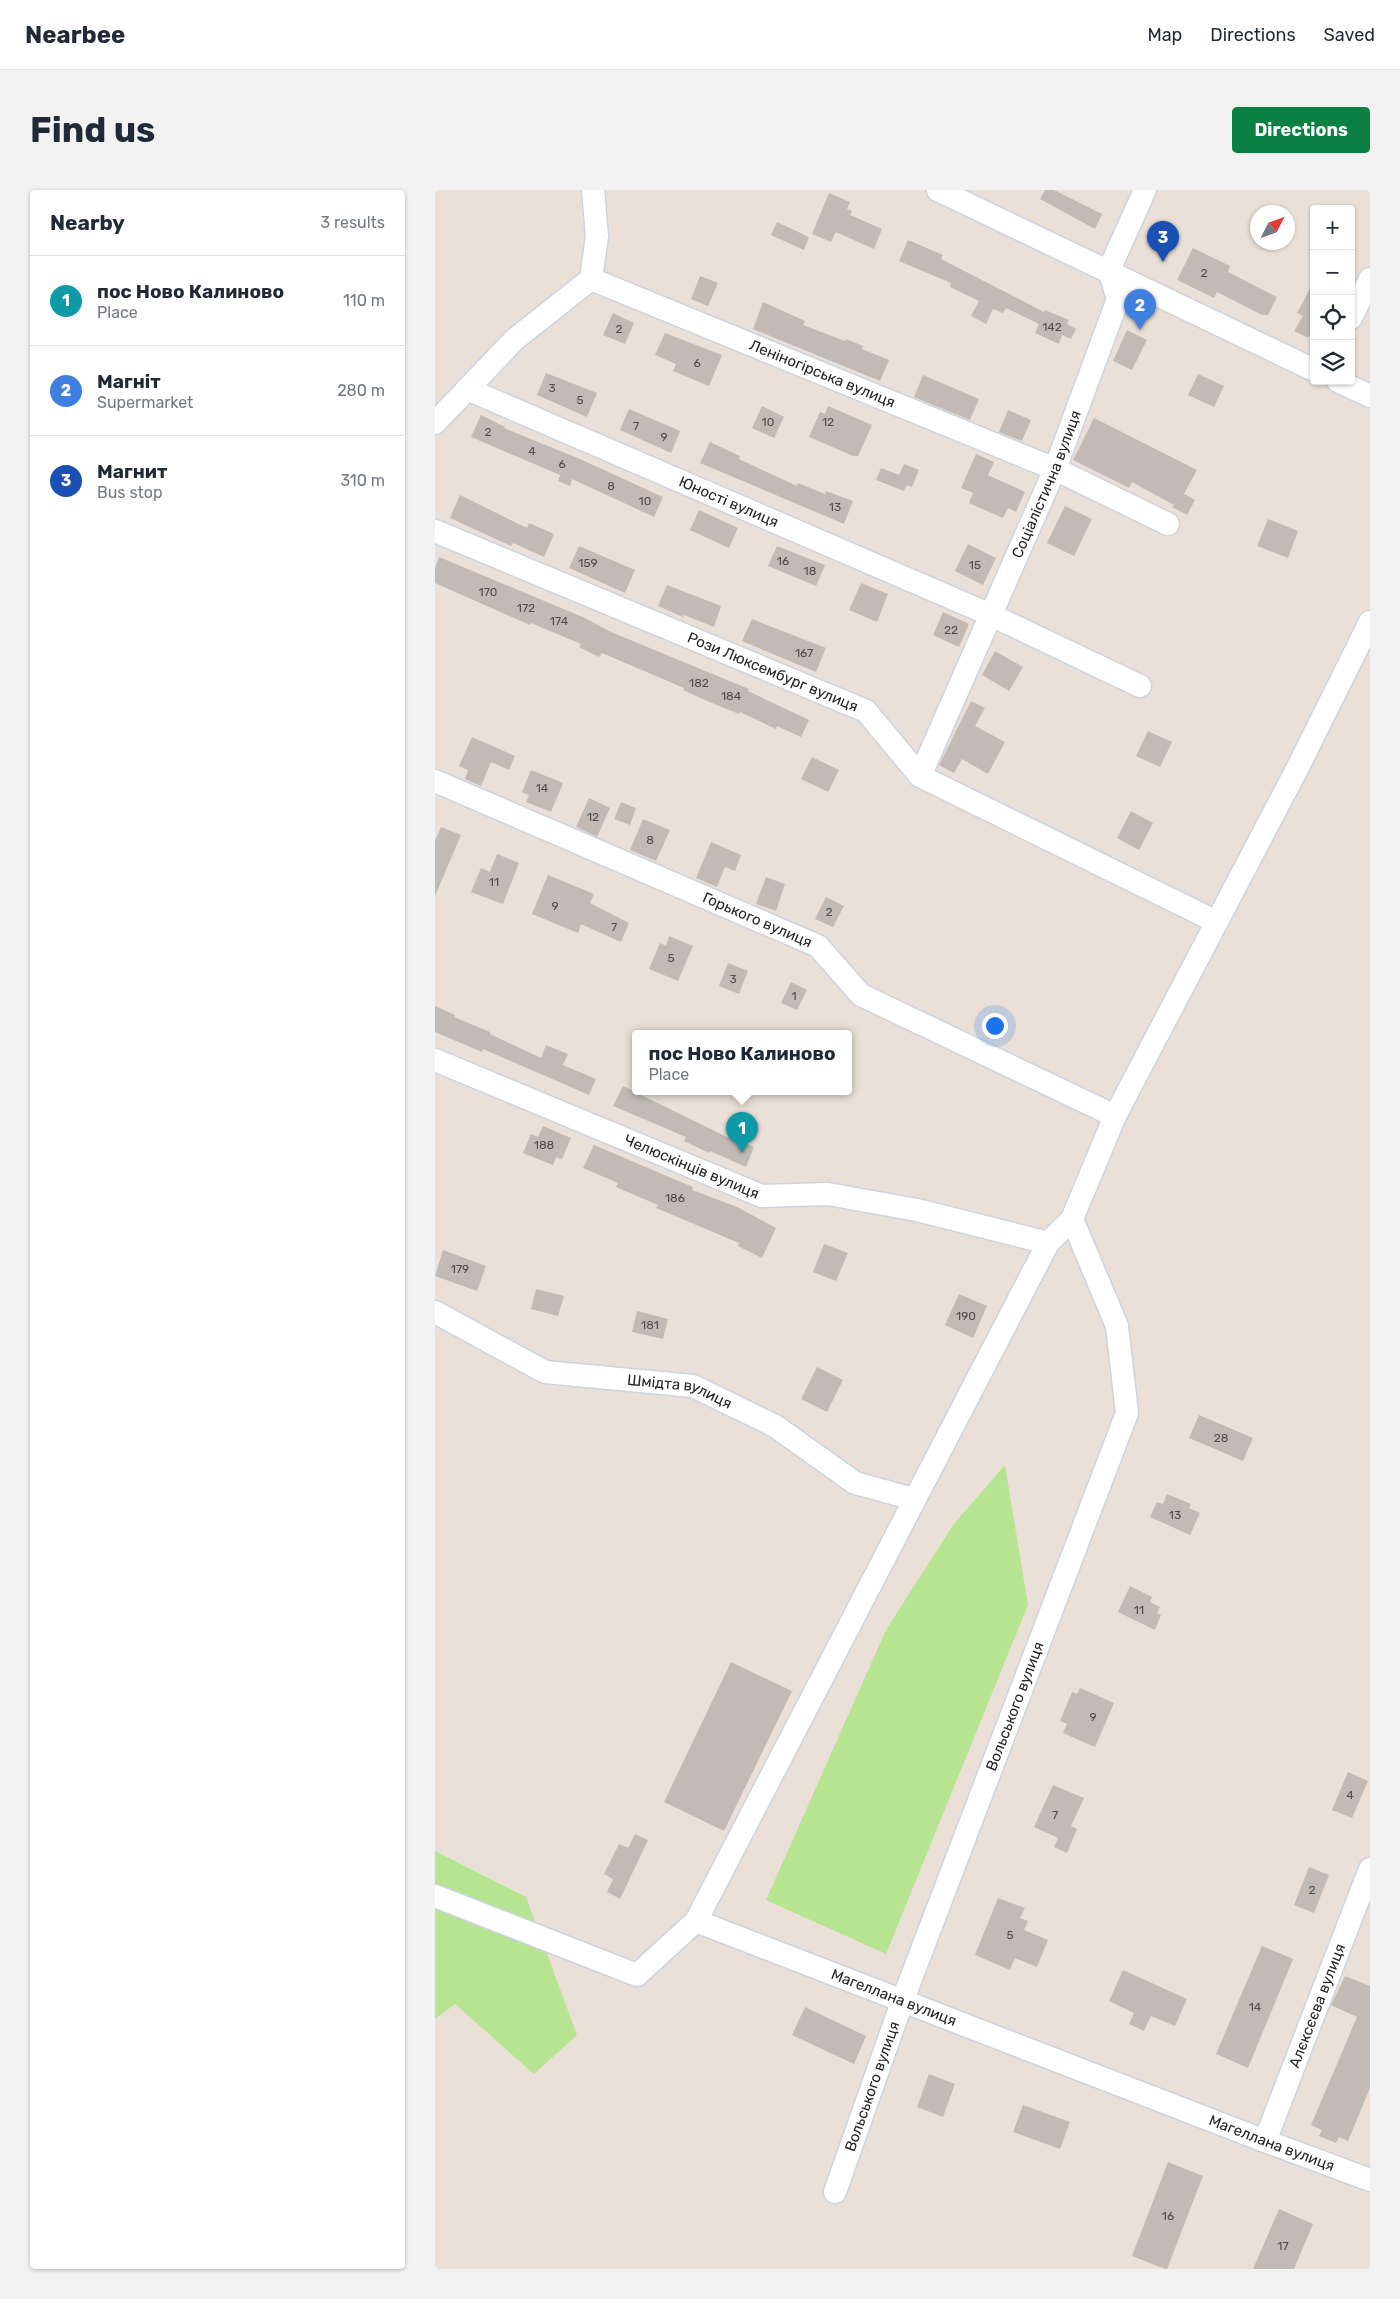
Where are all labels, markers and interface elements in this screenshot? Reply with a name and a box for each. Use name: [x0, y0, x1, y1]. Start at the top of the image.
text: Nearbee: [25, 21, 125, 49]
text: Map: [1147, 24, 1182, 46]
text: Directions: [1210, 24, 1296, 46]
text: Saved: [1324, 24, 1375, 46]
button: Directions: [1232, 107, 1370, 153]
text: Find us: [30, 109, 155, 151]
north arrow: [1250, 205, 1295, 250]
map controls: [1310, 205, 1355, 385]
button: +: [1310, 205, 1355, 250]
text: Nearby: [50, 210, 125, 235]
text: 3 results: [320, 213, 385, 232]
pin: 3: [1147, 221, 1179, 262]
button: −: [1310, 250, 1355, 295]
house number: 2: [1200, 266, 1208, 280]
text: пос Ново Калиново: [97, 280, 284, 303]
pin: 2: [1124, 289, 1156, 330]
text: 1: [62, 291, 70, 310]
text: 110 m: [343, 291, 385, 310]
button: locate: [1310, 295, 1355, 340]
text: Place: [97, 303, 138, 322]
house number: 142: [1042, 320, 1062, 334]
house number: 2: [615, 322, 623, 336]
street label: Леніногірська вулиця: [747, 336, 898, 412]
button: layers: [1310, 340, 1355, 385]
house number: 6: [693, 356, 701, 370]
text: Магніт: [97, 370, 161, 393]
text: 2: [61, 381, 71, 400]
text: 280 m: [337, 381, 385, 400]
house number: 3: [548, 381, 556, 395]
text: Supermarket: [97, 393, 193, 412]
house number: 5: [576, 393, 584, 407]
street label: Соціалістична вулиця: [1008, 408, 1085, 561]
house number: 10: [762, 415, 774, 429]
house number: 12: [822, 415, 834, 429]
house number: 7: [633, 419, 639, 433]
house number: 2: [484, 425, 492, 439]
house number: 9: [660, 430, 668, 444]
house number: 4: [528, 444, 536, 458]
house number: 6: [558, 457, 566, 471]
text: Магнит: [97, 460, 167, 483]
text: 3: [61, 471, 71, 490]
text: 310 m: [341, 471, 385, 490]
street label: Юності вулиця: [676, 472, 781, 531]
house number: 8: [607, 479, 615, 493]
text: Bus stop: [97, 483, 163, 502]
house number: 10: [639, 494, 651, 508]
house number: 13: [829, 500, 841, 514]
house number: 16: [777, 554, 789, 568]
house number: 159: [578, 556, 598, 570]
house number: 15: [969, 558, 981, 572]
house number: 18: [804, 564, 816, 578]
house number: 170: [479, 585, 497, 599]
house number: 172: [517, 601, 535, 615]
house number: 174: [550, 614, 569, 628]
house number: 22: [944, 623, 958, 637]
street label: Рози Люксембург вулиця: [685, 628, 861, 716]
house number: 167: [795, 646, 813, 660]
house number: 182: [689, 676, 709, 690]
house number: 184: [721, 689, 742, 703]
house number: 14: [536, 781, 549, 795]
house number: 12: [587, 810, 599, 824]
house number: 8: [646, 833, 654, 847]
house number: 11: [489, 875, 499, 889]
street label: Горького вулиця: [700, 888, 815, 951]
house number: 9: [551, 899, 559, 913]
house number: 2: [825, 905, 833, 919]
house number: 7: [611, 920, 617, 934]
house number: 5: [667, 951, 675, 965]
house number: 3: [729, 972, 737, 986]
house number: 1: [791, 989, 797, 1003]
your location: [982, 1013, 1008, 1039]
popup: [632, 1030, 852, 1095]
text: пос Ново Калиново: [648, 1042, 836, 1065]
text: Place: [648, 1065, 689, 1084]
pin: 1: [726, 1112, 758, 1153]
street label: Челюскінців вулиця: [622, 1131, 762, 1203]
house number: 188: [534, 1138, 554, 1152]
house number: 186: [665, 1191, 685, 1205]
house number: 179: [451, 1262, 469, 1276]
house number: 190: [956, 1309, 976, 1323]
house number: 181: [641, 1318, 659, 1332]
street label: Шмідта вулиця: [626, 1371, 735, 1413]
house number: 28: [1214, 1431, 1228, 1445]
house number: 13: [1169, 1508, 1181, 1522]
house number: 11: [1134, 1603, 1144, 1617]
street label: Вольського вулиця: [982, 1639, 1048, 1773]
house number: 9: [1089, 1710, 1097, 1724]
house number: 4: [1346, 1788, 1354, 1802]
house number: 7: [1052, 1808, 1058, 1822]
house number: 2: [1308, 1883, 1316, 1897]
house number: 5: [1006, 1928, 1014, 1942]
street label: Алєксєєва вулиця: [1285, 1941, 1349, 2070]
street label: Магеллана вулиця: [829, 1965, 959, 2030]
house number: 14: [1249, 2000, 1262, 2014]
street label: Вольського вулиця: [841, 2019, 904, 2154]
street label: Магеллана вулиця: [1206, 2111, 1337, 2175]
house number: 16: [1162, 2209, 1174, 2223]
house number: 17: [1277, 2239, 1289, 2253]

